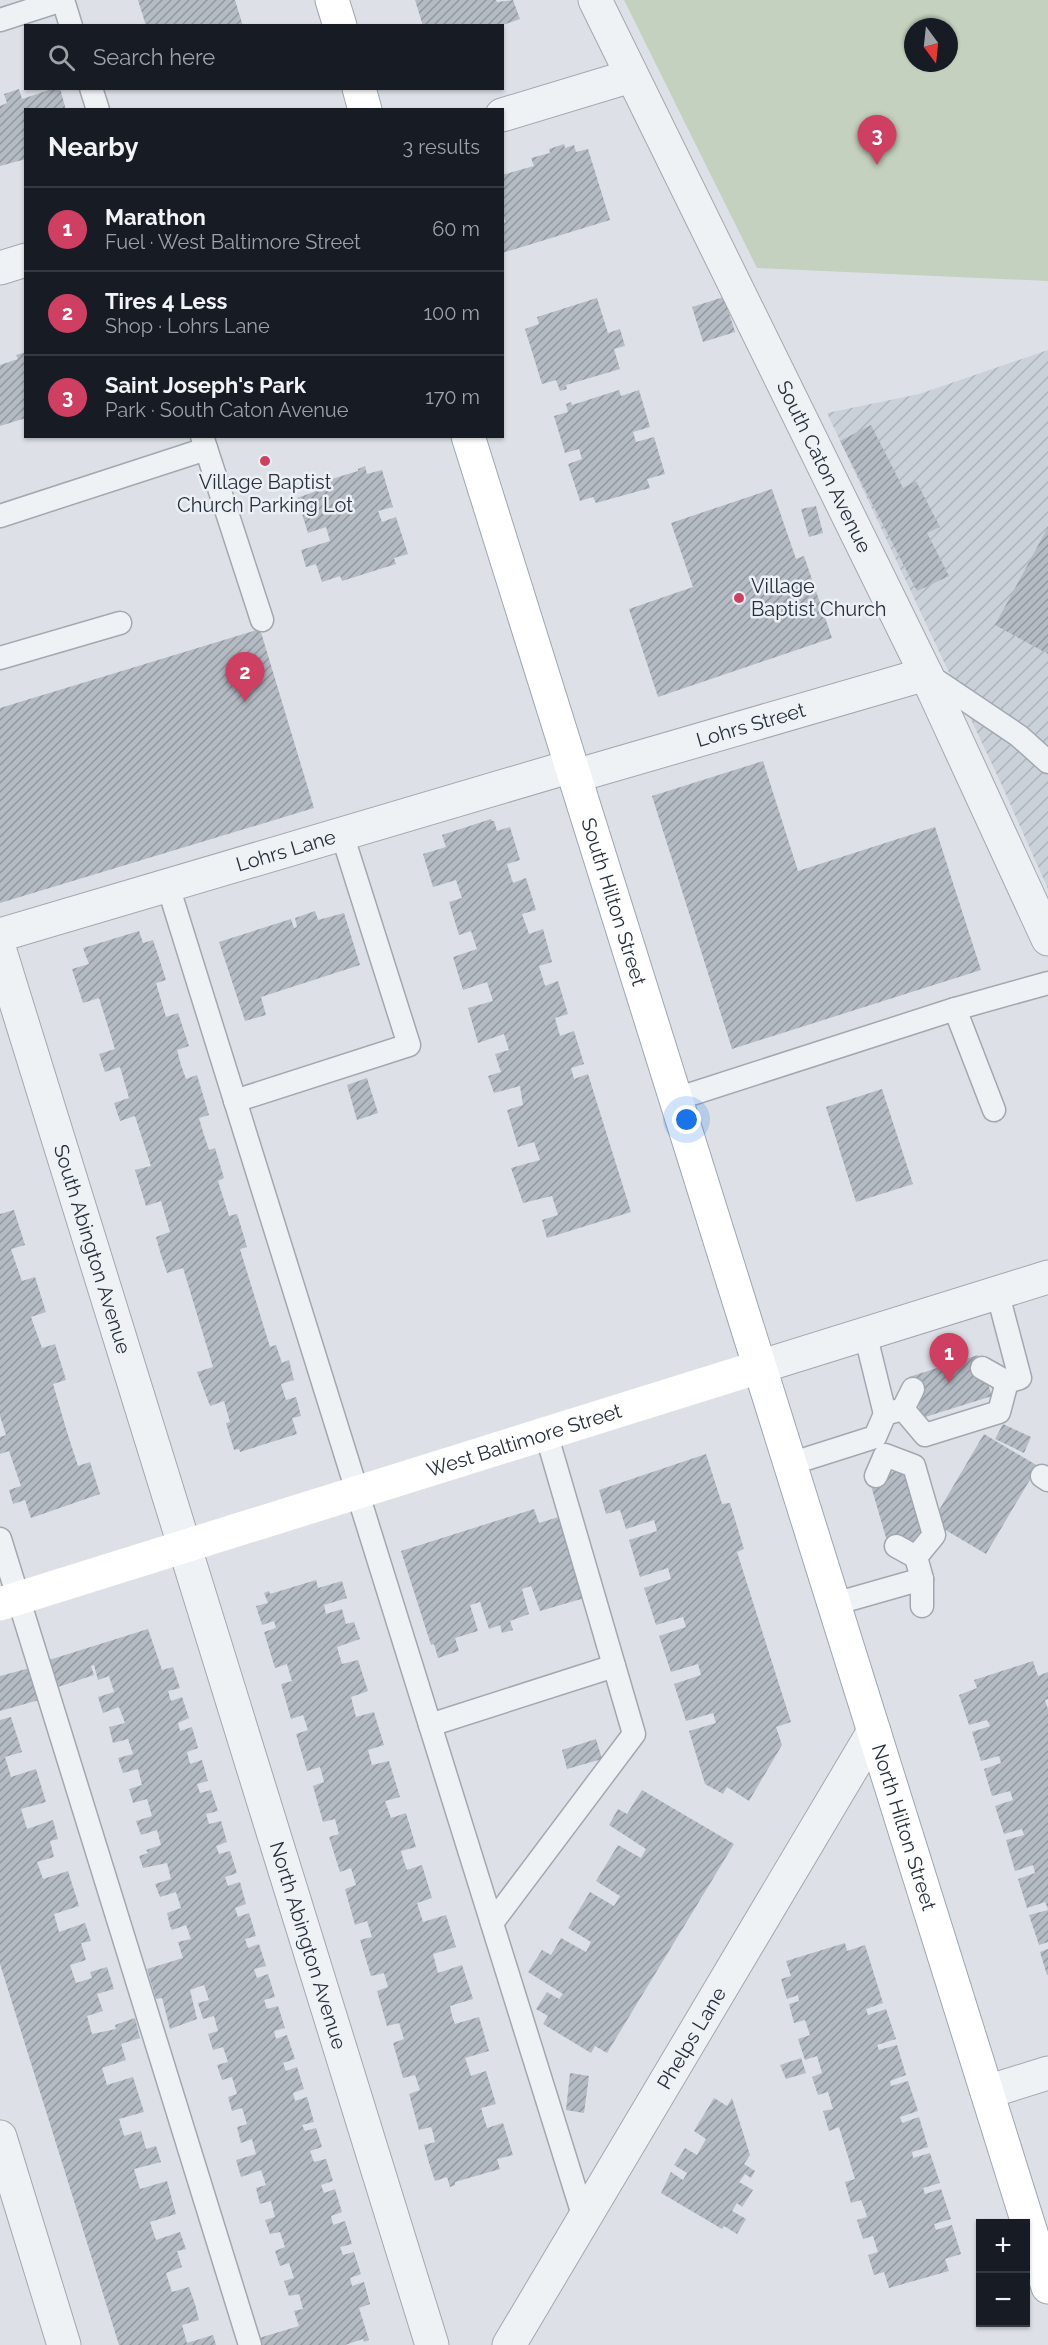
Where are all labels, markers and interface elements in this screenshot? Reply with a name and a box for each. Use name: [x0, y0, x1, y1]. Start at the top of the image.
north arrow: [904, 18, 958, 72]
search box: [24, 24, 504, 90]
icon: search: [45, 41, 78, 74]
text: Search here: [93, 44, 215, 70]
pin: 3: [858, 116, 896, 165]
text: Nearby: [48, 132, 138, 162]
text: 3 results: [402, 135, 480, 159]
text: Marathon: [105, 204, 206, 230]
text: 1: [63, 217, 72, 241]
text: 60 m: [432, 217, 480, 241]
text: Fuel · West Baltimore Street: [105, 230, 361, 254]
text: Tires 4 Less: [105, 288, 227, 314]
text: 2: [62, 301, 73, 325]
text: 100 m: [423, 301, 480, 325]
text: Shop · Lohrs Lane: [105, 314, 270, 338]
text: Saint Joseph's Park: [105, 372, 306, 398]
street label: South Caton Avenue: [772, 377, 877, 557]
text: 3: [62, 385, 73, 409]
text: 170 m: [425, 385, 480, 409]
text: Park · South Caton Avenue: [105, 398, 349, 422]
marker: Village Baptist Church Parking Lot: [258, 454, 272, 468]
place label: Village Baptist Church Parking Lot: [177, 470, 353, 517]
place label: Village Baptist Church: [751, 574, 887, 621]
marker: Village Baptist Church: [732, 591, 746, 605]
pin: 2: [226, 652, 264, 702]
street label: Lohrs Street: [693, 698, 808, 752]
street label: South Hilton Street: [576, 815, 652, 989]
street label: Lohrs Lane: [233, 824, 339, 877]
your location: [672, 1105, 701, 1134]
street label: South Abington Avenue: [49, 1141, 136, 1357]
pin: 1: [930, 1334, 968, 1383]
street label: West Baltimore Street: [424, 1399, 625, 1482]
street label: North Hilton Street: [867, 1741, 941, 1914]
street label: North Abington Avenue: [265, 1839, 352, 2052]
street label: Phelps Lane: [652, 1983, 731, 2093]
map controls: [976, 2219, 1030, 2327]
button: +: [976, 2219, 1030, 2273]
button: −: [976, 2273, 1030, 2327]

